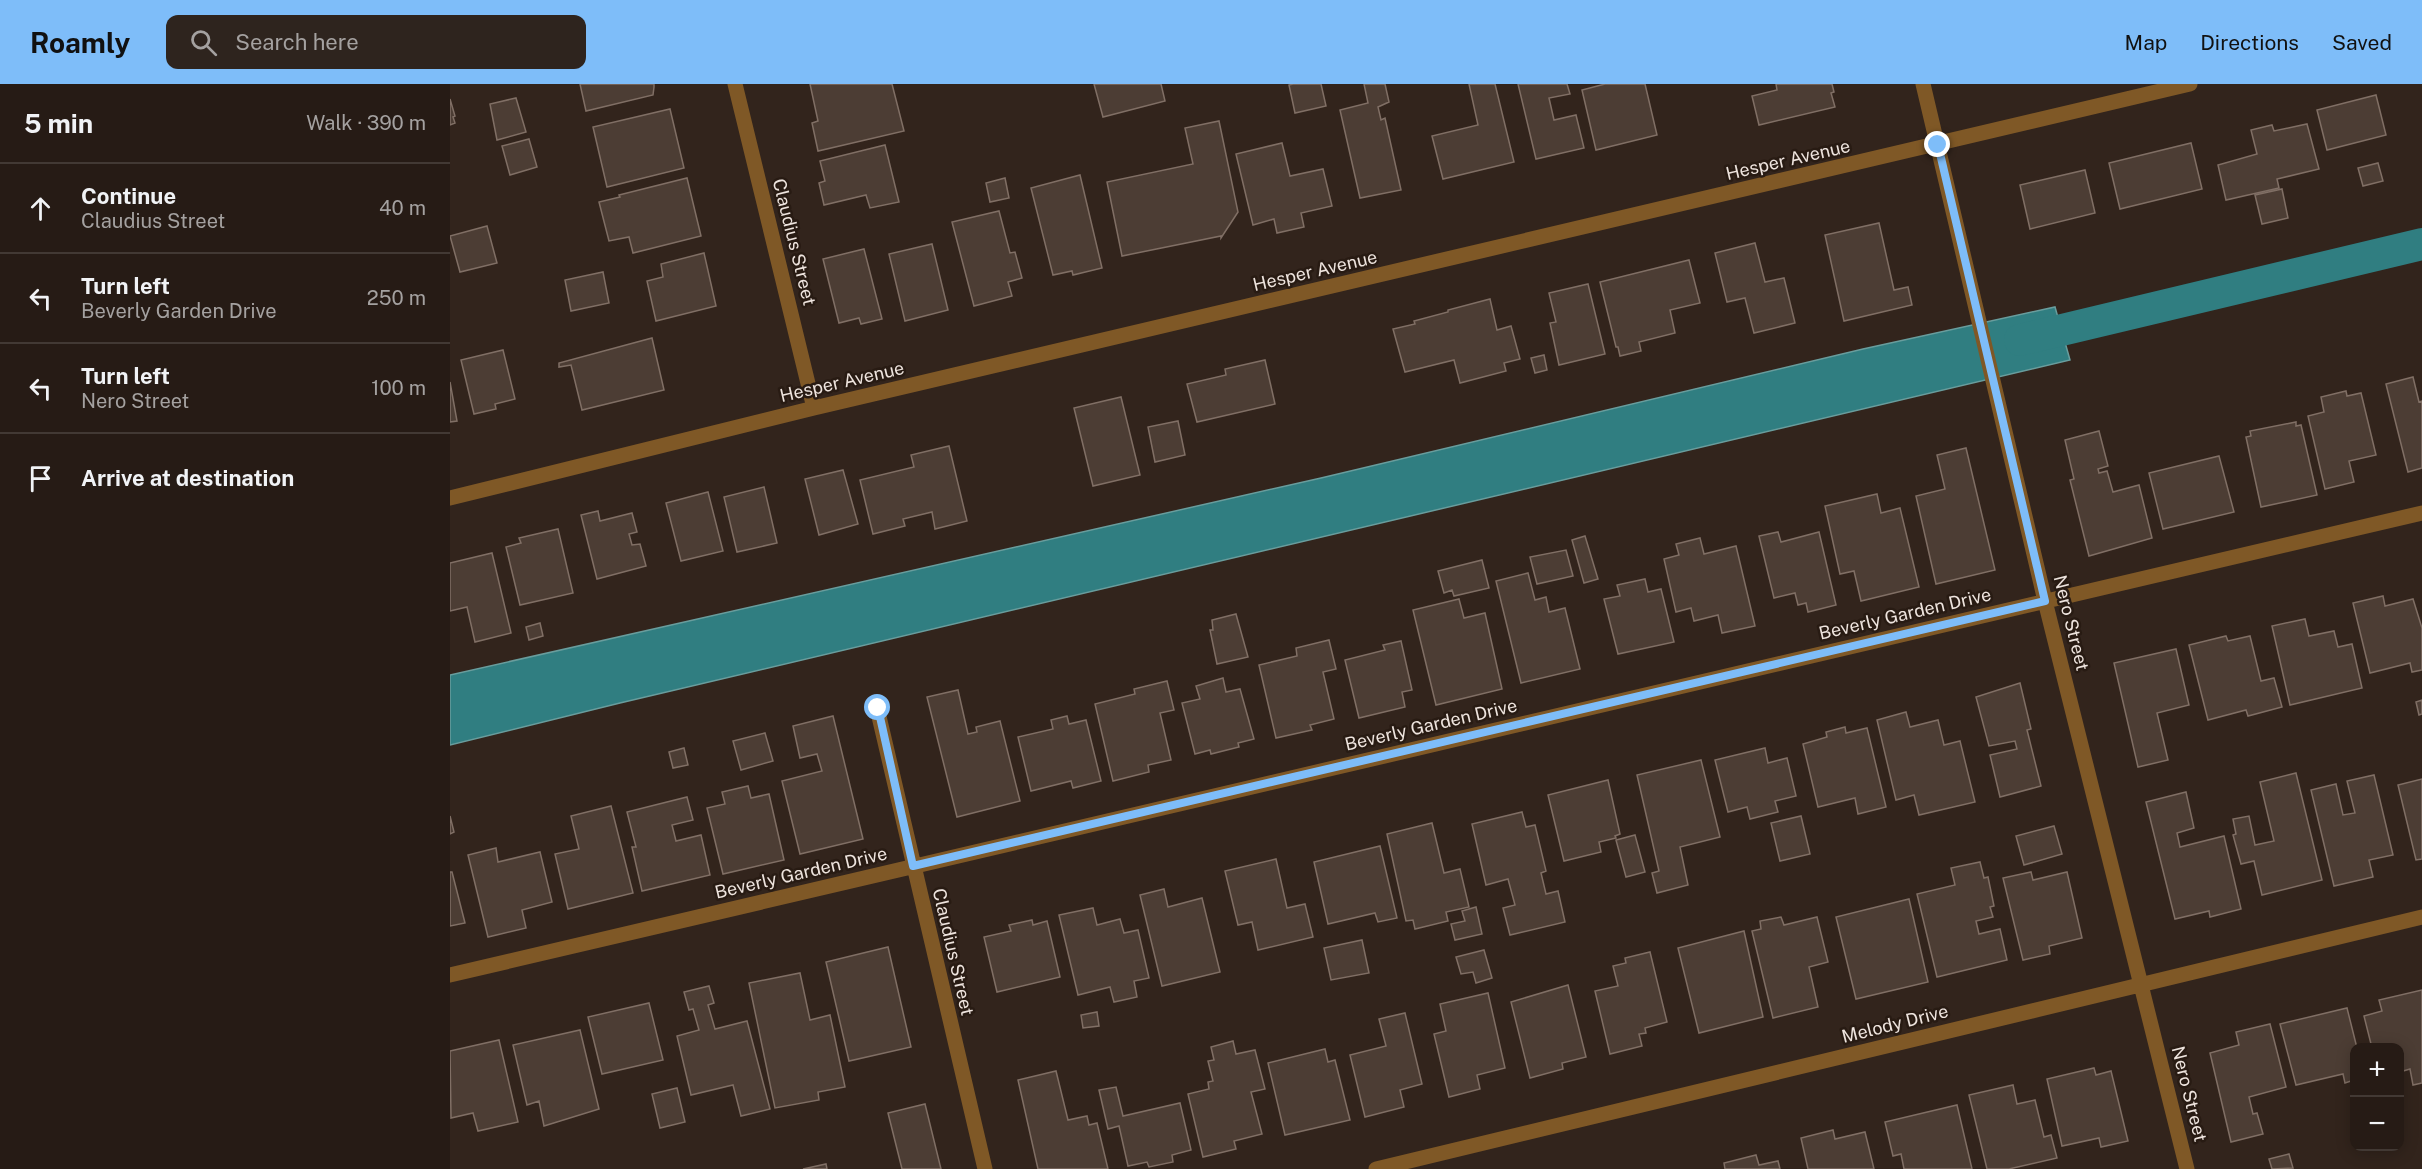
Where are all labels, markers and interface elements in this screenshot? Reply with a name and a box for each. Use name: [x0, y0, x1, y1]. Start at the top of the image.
search box: [166, 15, 586, 69]
text: Roamly: [30, 26, 130, 59]
icon: search: [187, 26, 220, 59]
text: Search here: [235, 29, 359, 55]
text: Map: [2125, 30, 2167, 55]
text: Directions: [2200, 30, 2299, 55]
text: Saved: [2332, 30, 2392, 55]
text: 5 min: [24, 108, 93, 139]
text: Walk · 390 m: [306, 111, 426, 135]
route end: [1924, 131, 1950, 157]
street label: Hesper Avenue: [1724, 135, 1852, 184]
street label: Claudius Street: [769, 176, 820, 307]
text: Continue: [81, 183, 176, 209]
icon: ahead: [24, 192, 57, 225]
text: 40 m: [379, 196, 426, 220]
text: Claudius Street: [81, 209, 225, 233]
street label: Hesper Avenue: [1251, 246, 1379, 295]
text: Turn left: [81, 273, 170, 299]
icon: left: [24, 282, 57, 315]
text: 250 m: [367, 286, 426, 310]
text: Beverly Garden Drive: [81, 299, 277, 323]
street label: Hesper Avenue: [778, 357, 906, 406]
text: Turn left: [81, 363, 170, 389]
icon: left: [24, 372, 57, 405]
text: 100 m: [371, 376, 426, 400]
text: Nero Street: [81, 389, 189, 413]
icon: arrive: [24, 462, 57, 495]
text: Arrive at destination: [81, 465, 294, 491]
street label: Nero Street: [2049, 573, 2093, 673]
street label: Beverly Garden Drive: [1817, 583, 1993, 644]
route start: [864, 694, 890, 720]
street label: Beverly Garden Drive: [1343, 694, 1519, 755]
street label: Beverly Garden Drive: [713, 842, 889, 903]
street label: Claudius Street: [929, 886, 978, 1018]
street label: Melody Drive: [1839, 1000, 1950, 1047]
map controls: [2350, 1043, 2404, 1151]
button: +: [2350, 1043, 2404, 1097]
street label: Nero Street: [2167, 1044, 2211, 1144]
button: −: [2350, 1097, 2404, 1151]

